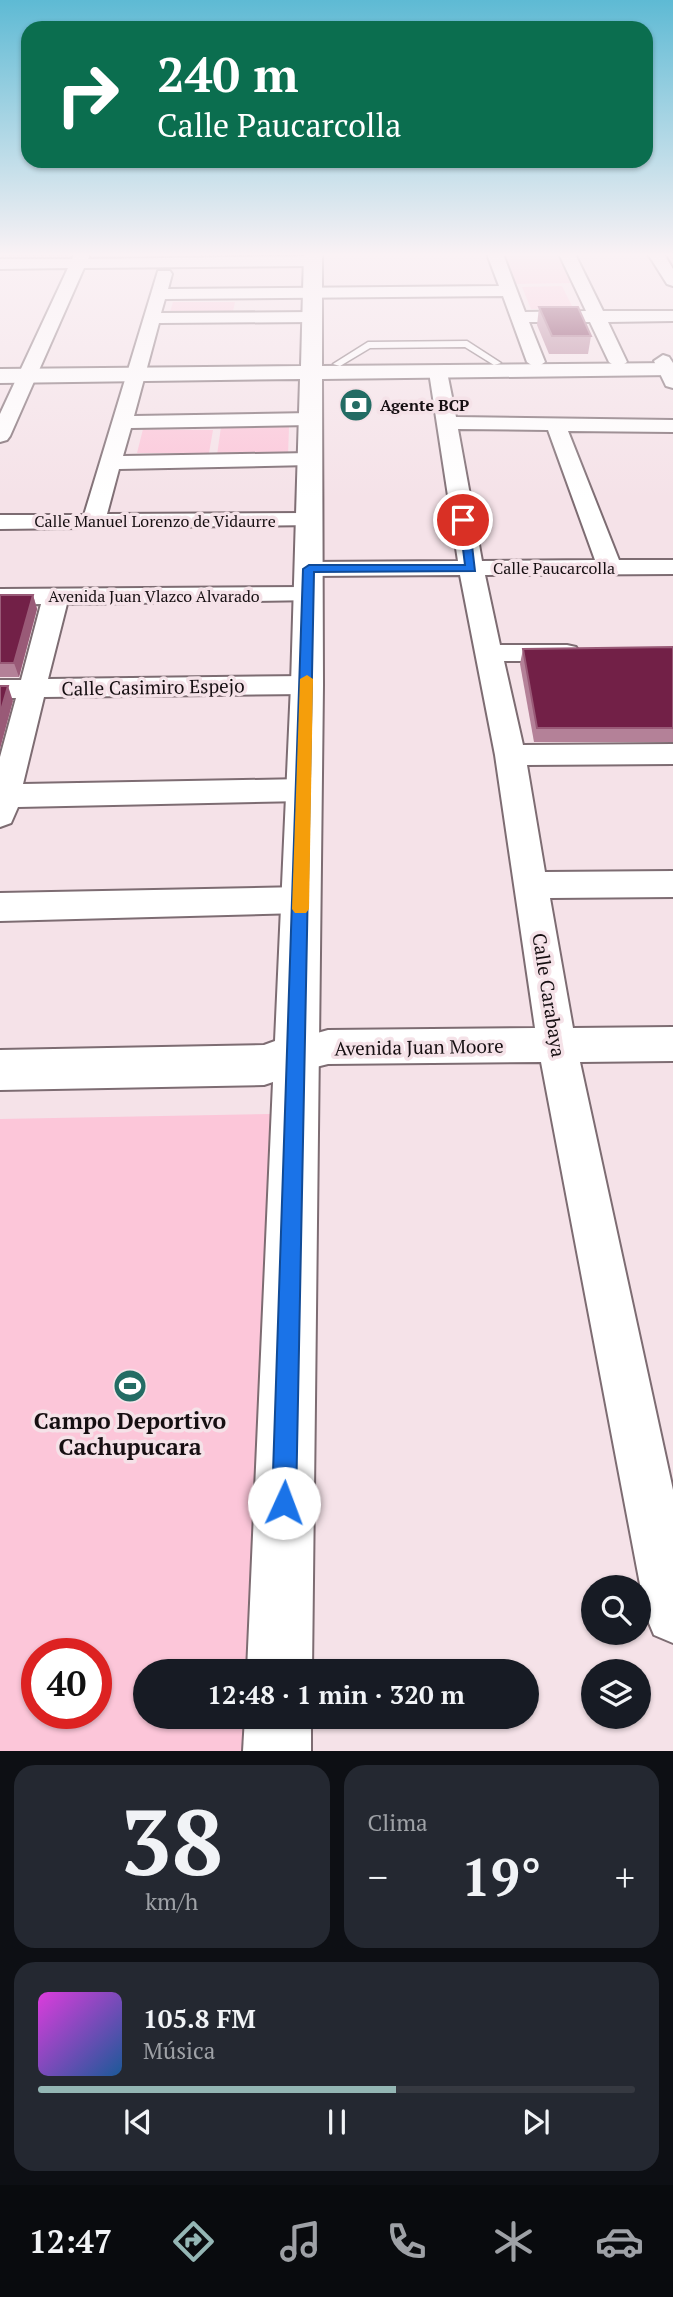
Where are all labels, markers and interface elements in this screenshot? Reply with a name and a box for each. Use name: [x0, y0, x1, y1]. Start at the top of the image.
text: 240 m: [157, 41, 299, 106]
icon: right: [42, 49, 133, 140]
text: Calle Paucarcolla: [157, 104, 401, 146]
bank icon: Agente BCP: [337, 386, 375, 424]
place label: Agente BCP: [380, 394, 469, 416]
pin: [433, 490, 493, 550]
icon: arrive: [444, 501, 482, 539]
street label: Calle Manuel Lorenzo de Vidaurre: [34, 510, 276, 532]
street label: Calle Paucarcolla: [493, 557, 615, 579]
street label: Avenida Juan Vlazco Alvarado: [48, 585, 260, 607]
street label: Calle Casimiro Espejo: [61, 672, 245, 701]
street label: Calle Carabaya: [527, 931, 572, 1059]
street label: Avenida Juan Moore: [334, 1033, 504, 1060]
sports icon: Campo Deportivo Cachupucara: [111, 1367, 149, 1405]
place label: Campo Deportivo Cachupucara: [34, 1405, 226, 1462]
position arrow: [247, 1466, 321, 1540]
map controls: [581, 1575, 651, 1729]
button: search: [581, 1575, 651, 1645]
speed limit sign: 40: [21, 1638, 112, 1729]
button: layers: [581, 1659, 651, 1729]
text: 12:48 · 1 min · 320 m: [207, 1677, 465, 1711]
text: 38: [120, 1780, 223, 1901]
text: Clima: [368, 1807, 428, 1838]
text: 19°: [461, 1842, 541, 1911]
text: −: [368, 1852, 388, 1902]
text: +: [615, 1852, 635, 1902]
text: km/h: [145, 1886, 198, 1917]
text: 105.8 FM: [143, 2001, 256, 2035]
text: Música: [143, 2035, 215, 2066]
icon: previous: [119, 2103, 157, 2141]
icon: pause: [318, 2103, 356, 2141]
icon: next: [517, 2103, 555, 2141]
icon: directions: [169, 2217, 218, 2266]
icon: music: [276, 2217, 325, 2266]
icon: phone: [382, 2217, 431, 2266]
icon: climate: [489, 2217, 538, 2266]
icon: car: [595, 2217, 644, 2266]
text: 12:47: [29, 2220, 112, 2262]

